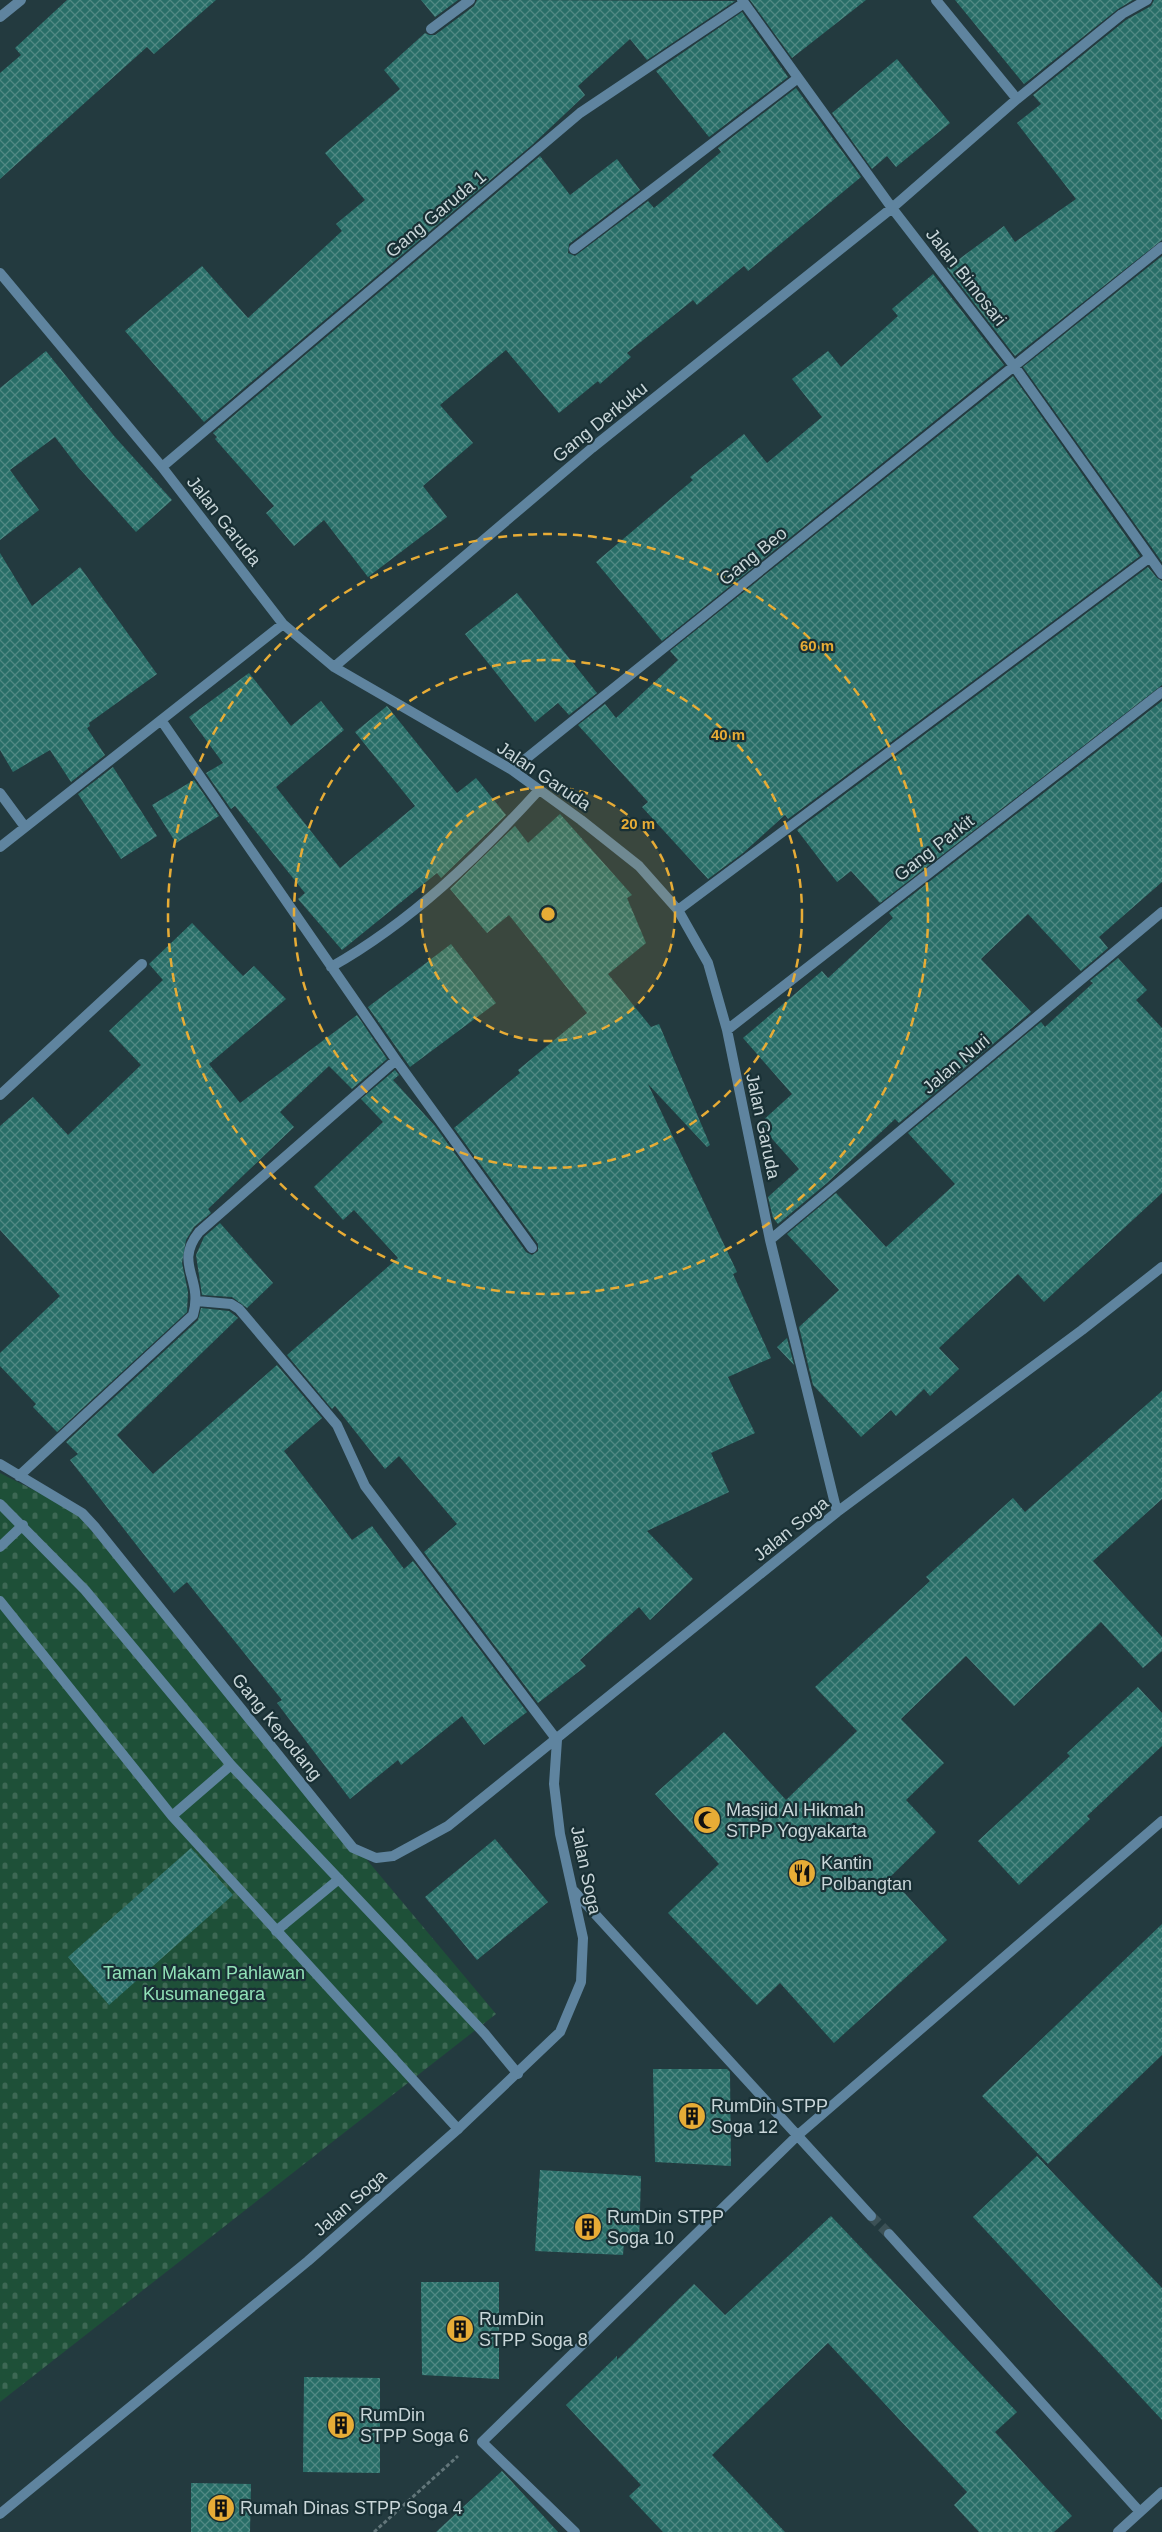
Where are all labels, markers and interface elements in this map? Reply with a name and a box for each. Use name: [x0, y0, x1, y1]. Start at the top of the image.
street label: Gang Garuda 1: [382, 166, 490, 262]
street label: Jalan Bimosari: [922, 224, 1010, 330]
street label: Gang Derkuku: [549, 378, 651, 466]
street label: Jalan Garuda: [183, 472, 266, 571]
street label: Gang Beo: [715, 523, 791, 589]
text: 60 m: [800, 637, 834, 654]
text: 40 m: [711, 726, 745, 743]
street label: Jalan Garuda: [494, 737, 595, 815]
street label: Gang Parkit: [890, 811, 978, 885]
text: 20 m: [621, 815, 655, 832]
centre of rings: [539, 905, 557, 923]
street label: Jalan Nuri: [919, 1030, 993, 1098]
street label: Jalan Garuda: [742, 1071, 784, 1182]
street label: Jalan Soga: [750, 1492, 833, 1565]
street label: Gang Kepodang: [228, 1670, 326, 1784]
place label: Masjid Al Hikmah STPP Yogyakarta: [726, 1800, 868, 1841]
mosque icon: Masjid Al Hikmah STPP Yogyakarta: [692, 1805, 722, 1835]
street label: Jalan Soga: [567, 1824, 605, 1917]
place label: Kantin Polbangtan: [821, 1853, 912, 1894]
restaurant icon: Kantin Polbangtan: [787, 1858, 817, 1888]
park label: Taman Makam Pahlawan Kusumanegara: [103, 1963, 305, 2004]
place label: RumDin STPP Soga 12: [711, 2096, 828, 2137]
building icon: RumDin STPP Soga 12: [677, 2101, 707, 2131]
street label: Jalan Soga: [309, 2165, 391, 2240]
place label: RumDin STPP Soga 10: [607, 2207, 724, 2248]
building icon: RumDin STPP Soga 10: [573, 2212, 603, 2242]
place label: RumDin STPP Soga 8: [479, 2309, 588, 2350]
building icon: RumDin STPP Soga 8: [445, 2314, 475, 2344]
place label: RumDin STPP Soga 6: [360, 2405, 469, 2446]
building icon: RumDin STPP Soga 6: [326, 2410, 356, 2440]
building icon: Rumah Dinas STPP Soga 4: [206, 2493, 236, 2523]
place label: Rumah Dinas STPP Soga 4: [240, 2498, 463, 2518]

